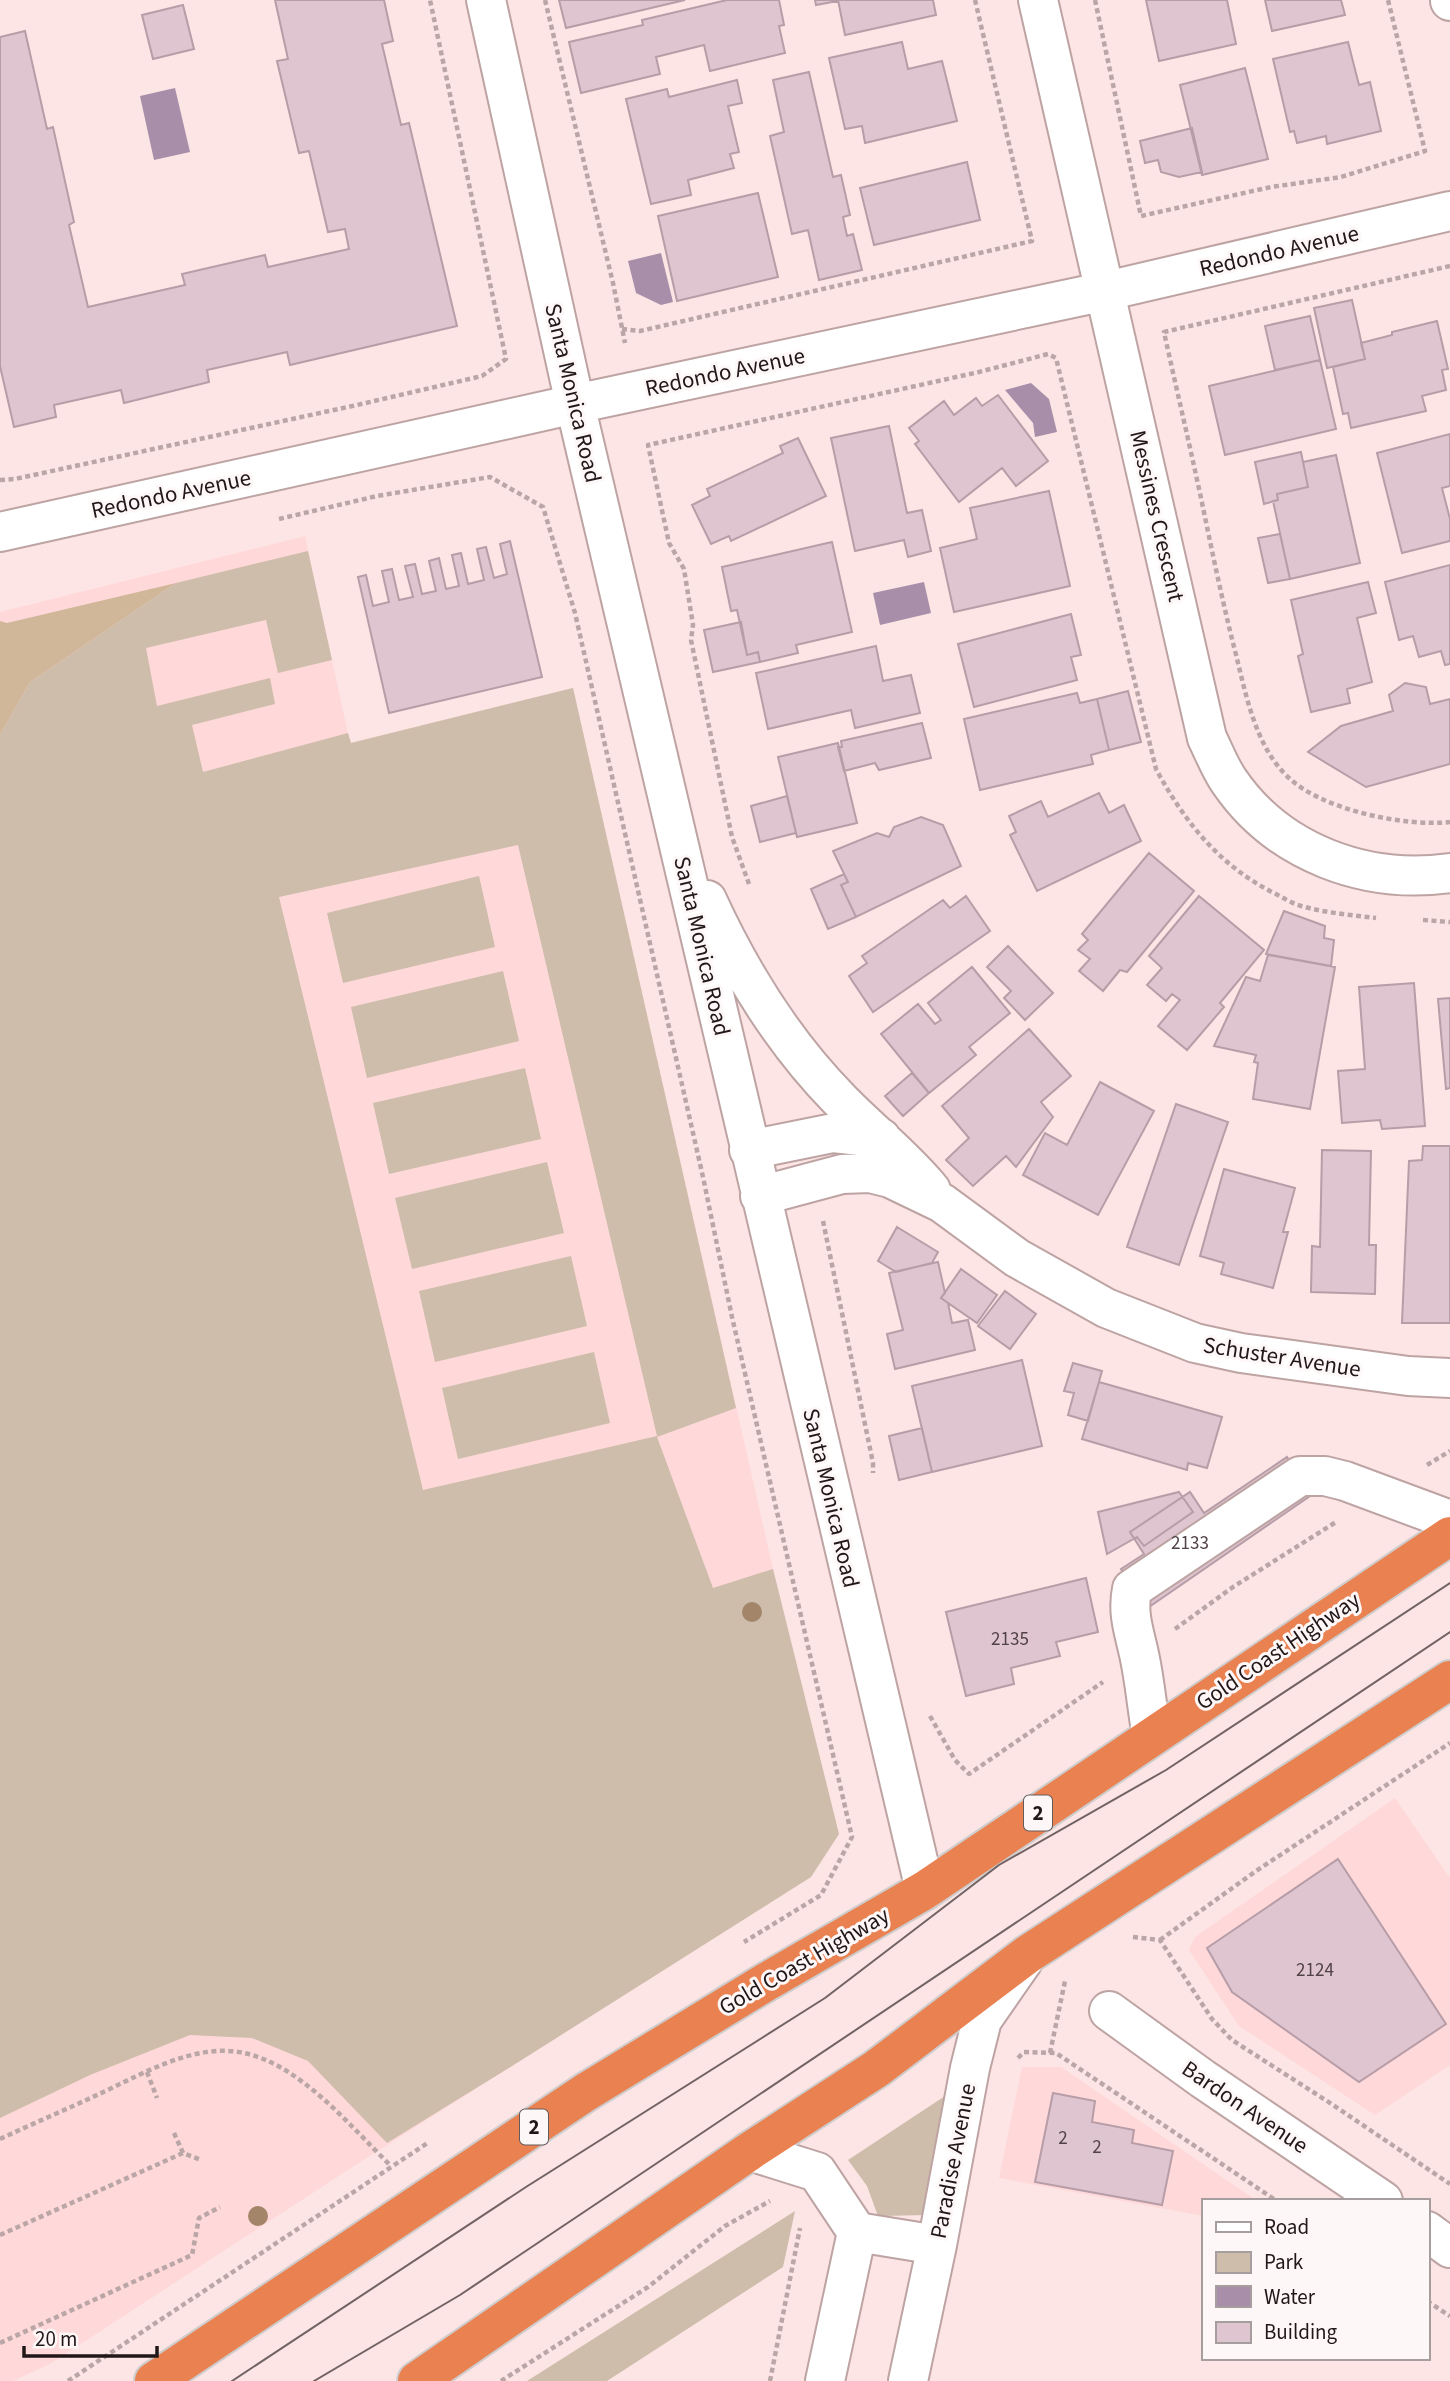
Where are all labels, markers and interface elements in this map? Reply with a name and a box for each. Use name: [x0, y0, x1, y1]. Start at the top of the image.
street label: Redondo Avenue: [1196, 217, 1362, 285]
street label: Santa Monica Road: [536, 300, 610, 486]
street label: Redondo Avenue: [642, 339, 808, 405]
street label: Messines Crescent: [1121, 427, 1193, 605]
street label: Redondo Avenue: [88, 461, 254, 527]
street label: Santa Monica Road: [665, 853, 739, 1039]
street label: Schuster Avenue: [1201, 1328, 1363, 1386]
street label: Santa Monica Road: [794, 1405, 868, 1591]
house number: 2133: [1171, 1530, 1209, 1557]
street label: Gold Coast Highway: [1189, 1584, 1367, 1718]
house number: 2135: [991, 1626, 1029, 1653]
road number: 2: [1024, 1796, 1052, 1830]
street label: Gold Coast Highway: [713, 1899, 895, 2023]
house number: 2124: [1296, 1957, 1334, 1984]
street label: Bardon Avenue: [1175, 2052, 1315, 2162]
street label: Paradise Avenue: [922, 2080, 984, 2242]
road number: 2: [520, 2110, 548, 2144]
house number: 2: [1058, 2125, 1068, 2152]
house number: 2: [1092, 2134, 1102, 2161]
legend: [1202, 2199, 1429, 2360]
text: Road: [1264, 2212, 1309, 2242]
text: Park: [1264, 2247, 1304, 2277]
text: Water: [1264, 2282, 1316, 2312]
scale bar: [24, 2314, 158, 2358]
text: Building: [1264, 2317, 1338, 2347]
text: 20 m: [35, 2324, 77, 2354]

